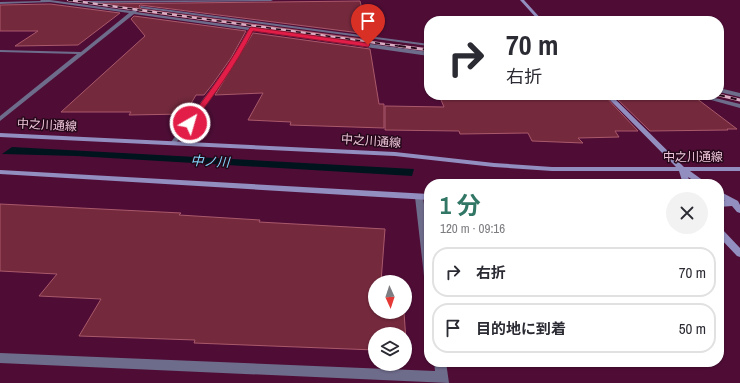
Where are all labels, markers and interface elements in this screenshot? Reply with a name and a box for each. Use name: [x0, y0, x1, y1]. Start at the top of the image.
pin: [351, 4, 385, 45]
icon: arrive: [357, 10, 379, 32]
text: 70 m: [506, 26, 558, 64]
icon: right: [440, 32, 492, 84]
text: 右折: [506, 64, 542, 89]
position arrow: [169, 102, 211, 144]
street label: 中之川通線: [17, 115, 77, 135]
street label: 中之川通線: [341, 131, 401, 151]
street label: 中之川通線: [663, 149, 723, 165]
water label: 中ノ川: [190, 152, 232, 171]
text: 1 分: [440, 189, 480, 221]
button: close: [666, 192, 708, 234]
text: 120 m · 09:16: [440, 220, 505, 237]
icon: right: [442, 261, 464, 283]
text: 右折: [476, 262, 506, 283]
text: 70 m: [679, 262, 706, 283]
north arrow: [368, 275, 412, 319]
map controls: [368, 275, 412, 371]
icon: arrive: [442, 317, 464, 339]
text: 目的地に到着: [476, 318, 566, 339]
text: 50 m: [679, 318, 706, 339]
button: layers: [368, 327, 412, 371]

